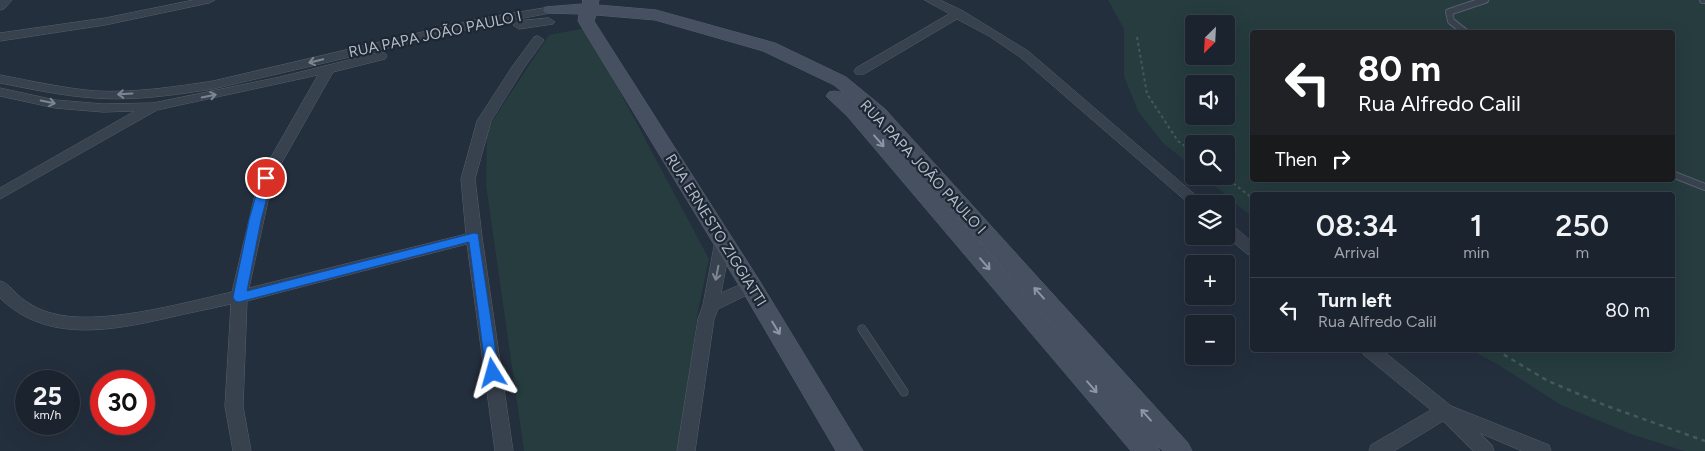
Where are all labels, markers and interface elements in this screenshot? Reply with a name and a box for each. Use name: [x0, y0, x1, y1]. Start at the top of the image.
street label: RUA PAPA JOÃO PAULO I: [347, 7, 523, 61]
north arrow: [1185, 15, 1235, 65]
map controls: [1185, 15, 1235, 365]
text: 80 m: [1358, 48, 1441, 90]
icon: left: [1275, 50, 1340, 115]
one-way arrow: [308, 56, 324, 66]
button: sound: [1185, 75, 1235, 125]
one-way arrow: [117, 90, 133, 99]
text: Rua Alfredo Calil: [1358, 90, 1521, 117]
one-way arrow: [200, 91, 216, 100]
street label: RUA PAPA JOÃO PAULO I: [856, 96, 990, 238]
one-way arrow: [39, 98, 55, 108]
one-way arrow: [874, 134, 885, 147]
button: search: [1185, 135, 1235, 185]
icon: right: [1327, 145, 1355, 173]
text: Then: [1275, 148, 1317, 171]
street label: RUA ERNESTO ZIGGIATTI: [662, 150, 770, 310]
pin: [245, 157, 287, 199]
icon: arrive: [252, 164, 280, 192]
button: layers: [1185, 195, 1235, 245]
text: 08:34: [1316, 207, 1397, 244]
text: 1: [1470, 207, 1483, 244]
text: 250: [1555, 207, 1609, 244]
text: Arrival: [1334, 243, 1379, 262]
text: min: [1463, 243, 1490, 262]
text: m: [1575, 243, 1589, 262]
button: +: [1185, 255, 1235, 305]
one-way arrow: [980, 257, 991, 270]
one-way arrow: [712, 265, 721, 281]
one-way arrow: [1033, 287, 1044, 300]
text: Turn left: [1318, 289, 1392, 312]
icon: left: [1275, 296, 1303, 324]
text: 80 m: [1605, 299, 1650, 322]
text: Rua Alfredo Calil: [1318, 312, 1437, 331]
button: −: [1185, 315, 1235, 365]
one-way arrow: [771, 320, 781, 334]
position arrow: [466, 346, 518, 398]
speed limit sign: 30: [90, 370, 155, 435]
one-way arrow: [1086, 380, 1097, 393]
text: 25: [33, 381, 62, 411]
text: km/h: [34, 408, 61, 422]
one-way arrow: [1141, 408, 1152, 421]

